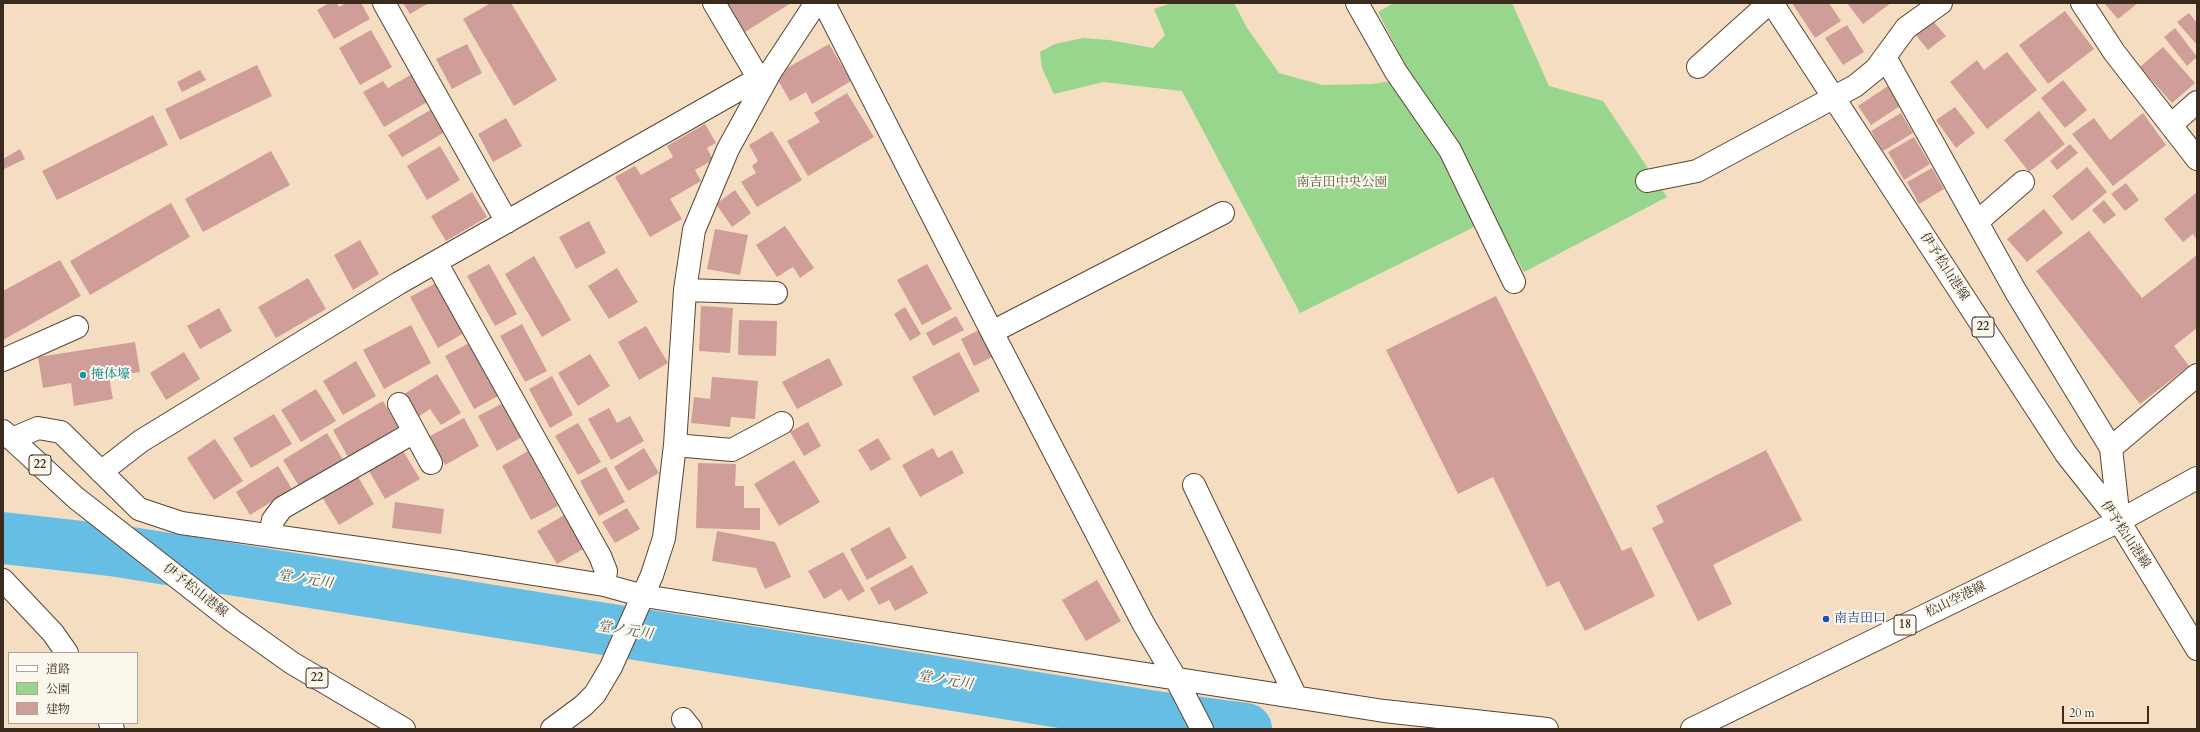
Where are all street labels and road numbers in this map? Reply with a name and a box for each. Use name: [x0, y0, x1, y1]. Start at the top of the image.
street label: 伊予松山港線: [1916, 230, 1972, 304]
road number: 22: [1972, 317, 1994, 337]
road number: 22: [29, 455, 51, 475]
street label: 伊予松山港線: [2097, 498, 2153, 572]
street label: 伊予松山港線: [159, 561, 231, 621]
street label: 松山空港線: [1923, 579, 1989, 621]
road number: 18: [1894, 615, 1916, 635]
road number: 22: [306, 668, 328, 688]

